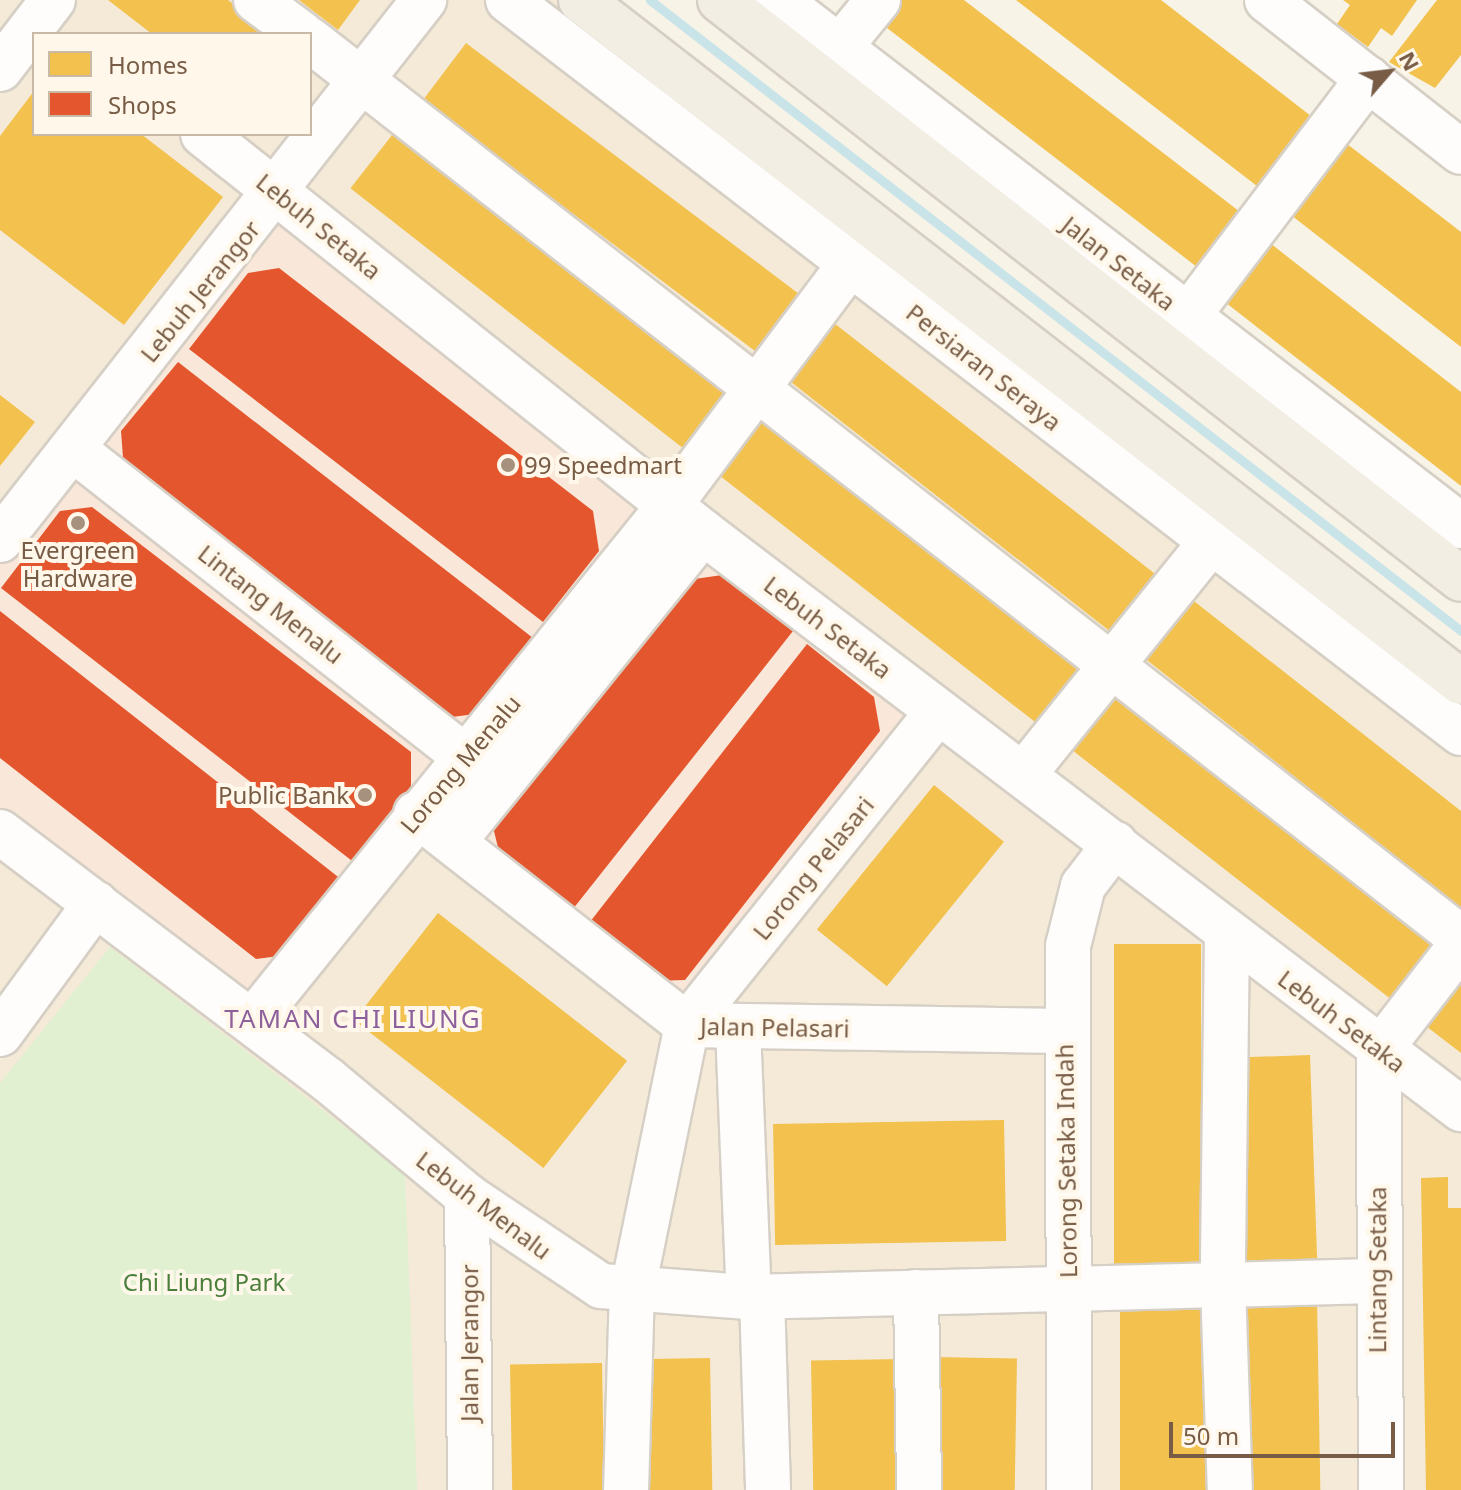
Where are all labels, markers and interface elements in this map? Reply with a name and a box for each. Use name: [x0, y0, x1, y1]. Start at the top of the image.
legend: [32, 32, 312, 136]
north arrow: [1349, 32, 1429, 112]
text: N: [1393, 46, 1428, 76]
text: Homes: [108, 48, 188, 81]
text: Shops: [108, 88, 177, 121]
street label: Lebuh Setaka: [251, 167, 387, 285]
street label: Jalan Setaka: [1057, 210, 1181, 316]
street label: Lebuh Jerangor: [134, 214, 266, 368]
street label: Persiaran Seraya: [901, 298, 1067, 436]
place label: 99 Speedmart: [524, 451, 682, 479]
marker: 99 Speedmart: [499, 456, 517, 474]
marker: Evergreen Hardware: [69, 514, 87, 532]
place label: Evergreen Hardware: [21, 536, 135, 592]
street label: Lintang Menalu: [193, 538, 349, 670]
street label: Lebuh Setaka: [759, 570, 897, 684]
street label: Lorong Menalu: [394, 689, 526, 839]
place label: Public Bank: [218, 781, 349, 809]
marker: Public Bank: [356, 786, 374, 804]
street label: Lorong Pelasari: [747, 791, 879, 945]
street label: Lebuh Setaka: [1273, 964, 1411, 1078]
district label: TAMAN CHI LIUNG: [224, 1003, 482, 1035]
street label: Jalan Pelasari: [700, 1011, 850, 1043]
street label: Lorong Setaka Indah: [1050, 1044, 1082, 1278]
street label: Lebuh Menalu: [411, 1145, 557, 1265]
street label: Lintang Setaka: [1363, 1187, 1391, 1353]
street label: Jalan Jerangor: [455, 1264, 483, 1422]
park label: Chi Liung Park: [123, 1268, 285, 1296]
scale bar: [1173, 1406, 1399, 1456]
text: 50 m: [1183, 1419, 1239, 1452]

